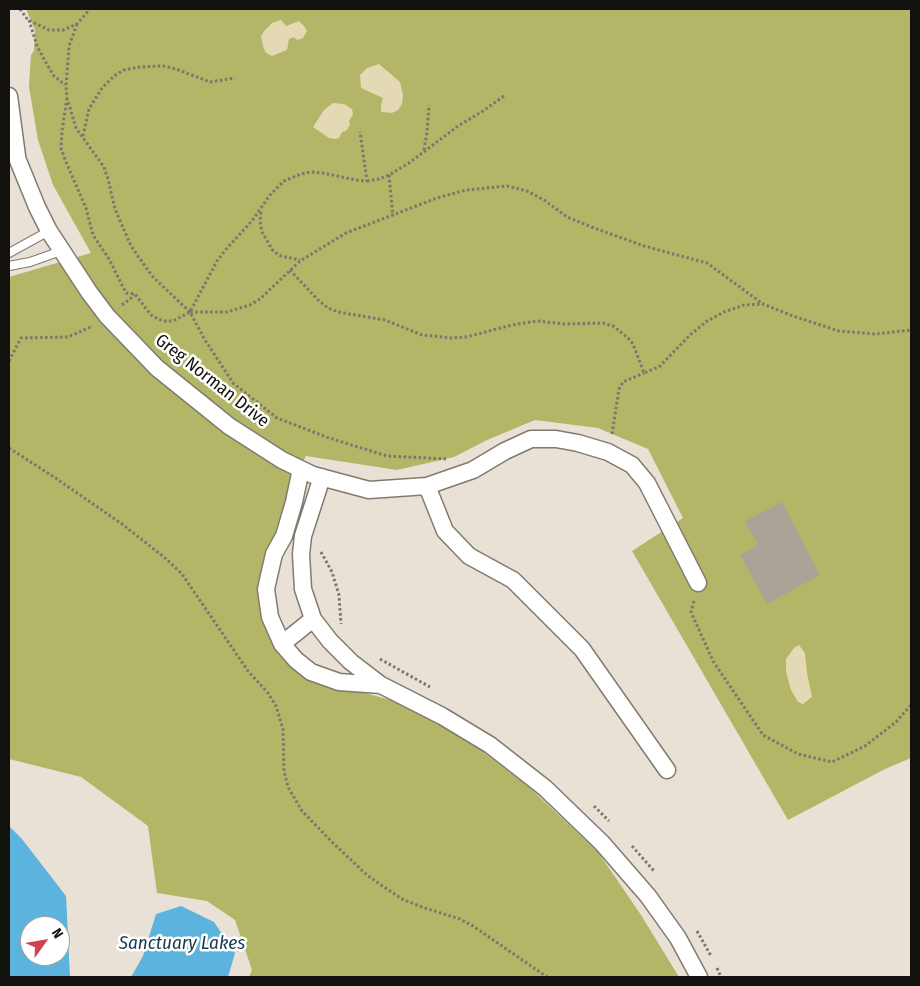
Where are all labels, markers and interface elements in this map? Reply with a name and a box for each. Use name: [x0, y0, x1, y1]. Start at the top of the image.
street label: Greg Norman Drive: [151, 330, 273, 432]
north arrow: [20, 916, 70, 966]
text: N: [48, 925, 67, 941]
water label: Sanctuary Lakes: [119, 933, 245, 955]

